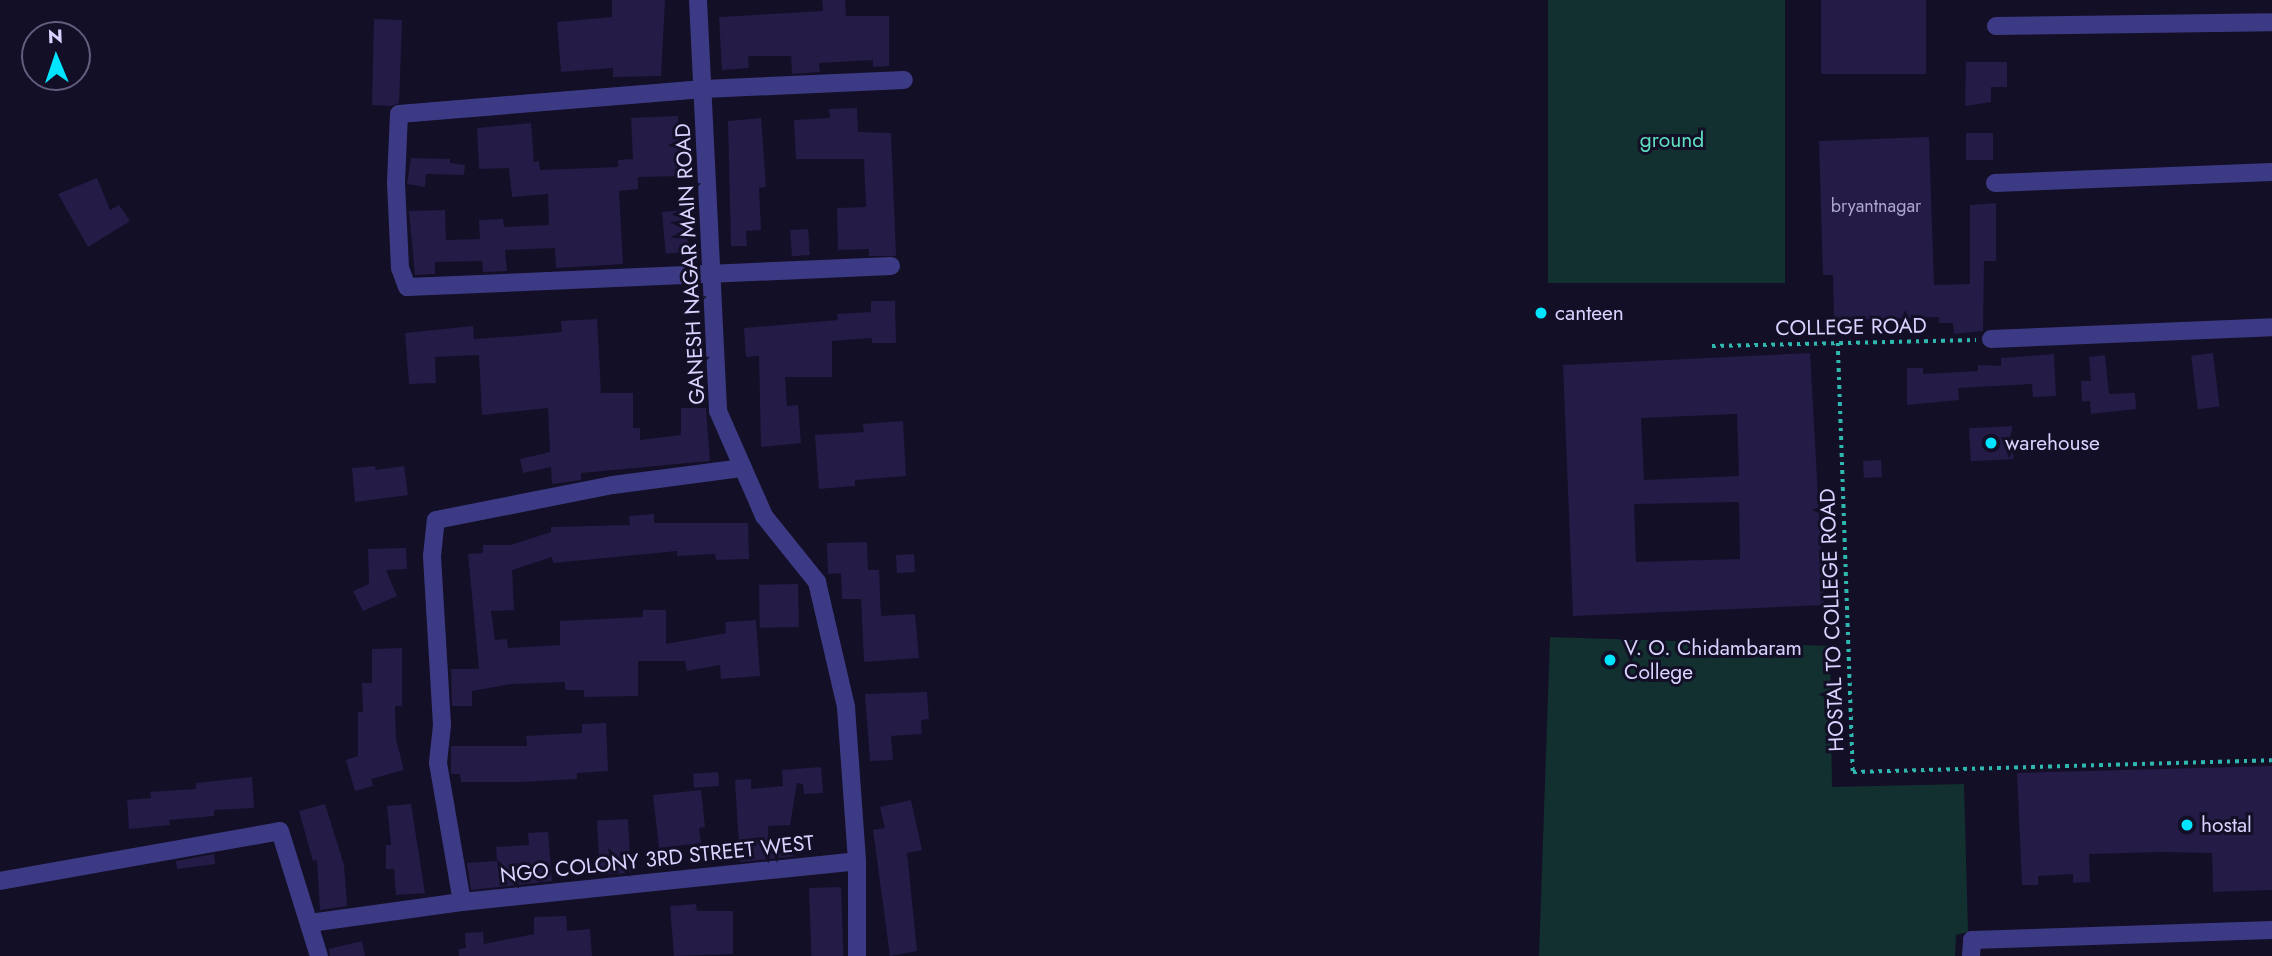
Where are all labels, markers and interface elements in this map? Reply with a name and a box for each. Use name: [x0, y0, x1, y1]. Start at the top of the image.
north arrow: [21, 21, 91, 91]
text: N: [47, 23, 63, 50]
street label: GANESH NAGAR MAIN ROAD: [670, 123, 710, 405]
park label: ground: [1640, 127, 1704, 153]
house number: bryantnagar: [1831, 195, 1921, 217]
place label: canteen: [1555, 300, 1624, 326]
marker: canteen: [1533, 305, 1549, 321]
street label: COLLEGE ROAD: [1775, 313, 1927, 341]
place label: warehouse: [2005, 430, 2100, 456]
marker: warehouse: [1983, 435, 1999, 451]
street label: HOSTAL TO COLLEGE ROAD: [1815, 488, 1849, 752]
place label: V. O. Chidambaram College: [1624, 635, 1802, 685]
marker: V. O. Chidambaram College: [1602, 652, 1618, 668]
place label: hostal: [2201, 812, 2252, 838]
marker: hostal: [2179, 817, 2195, 833]
street label: NGO COLONY 3RD STREET WEST: [499, 830, 815, 888]

